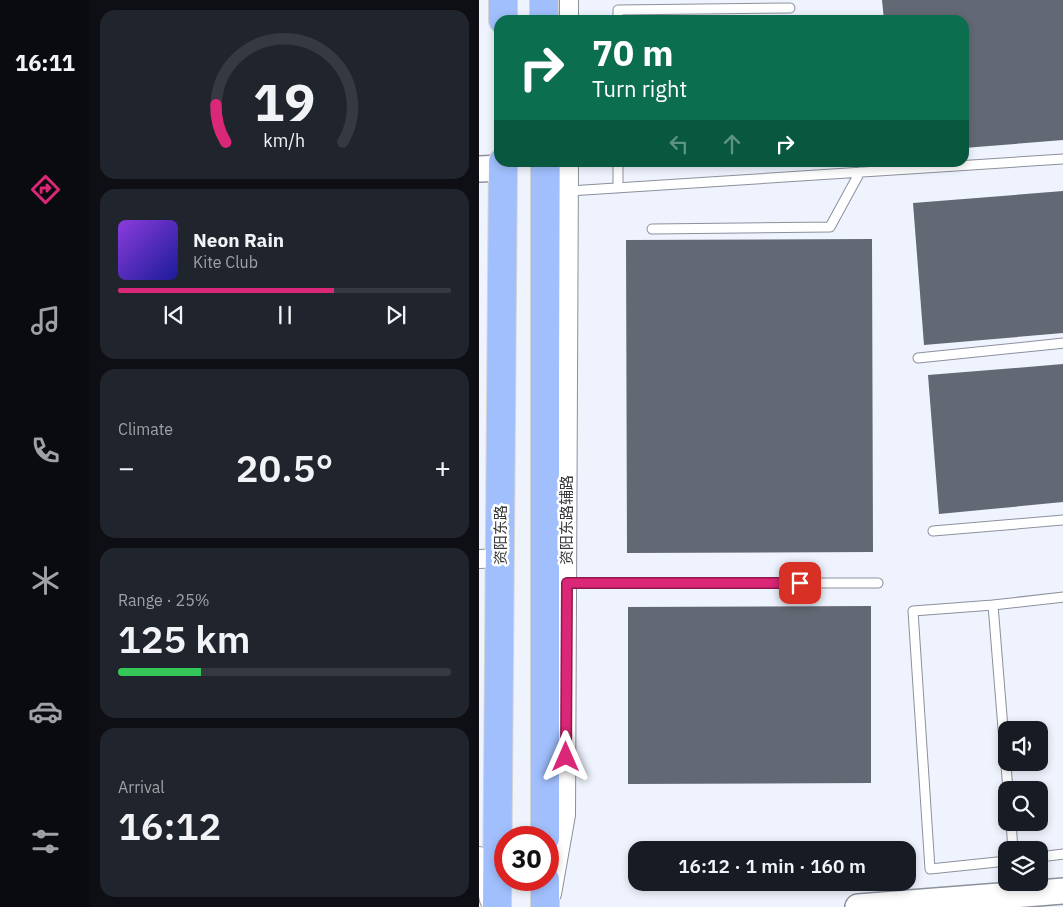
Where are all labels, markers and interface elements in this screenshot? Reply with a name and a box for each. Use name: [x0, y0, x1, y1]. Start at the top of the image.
text: 70 m: [592, 30, 674, 76]
icon: right: [509, 35, 574, 100]
text: 16:11: [15, 48, 75, 77]
text: 19: [253, 68, 316, 135]
text: Turn right: [592, 74, 687, 103]
text: km/h: [264, 129, 306, 152]
icon: left: [665, 130, 693, 158]
icon: ahead: [718, 130, 746, 158]
icon: right: [771, 130, 799, 158]
icon: directions: [28, 172, 63, 207]
text: Neon Rain: [193, 228, 284, 252]
text: Kite Club: [193, 252, 258, 272]
icon: previous: [160, 301, 188, 329]
icon: pause: [271, 301, 299, 329]
icon: next: [382, 301, 410, 329]
icon: music: [28, 303, 63, 338]
text: Climate: [118, 419, 173, 439]
icon: phone: [28, 433, 63, 468]
text: 20.5°: [236, 443, 333, 492]
text: −: [118, 449, 135, 486]
text: +: [434, 449, 451, 486]
street label: 资阳东路辅路: [557, 475, 576, 565]
street label: 资阳东路: [491, 505, 510, 565]
pin: [779, 562, 821, 604]
icon: climate: [28, 563, 63, 598]
icon: arrive: [786, 569, 814, 597]
text: Range · 25%: [118, 590, 210, 610]
text: 125 km: [118, 614, 250, 663]
icon: car: [28, 694, 63, 729]
map controls: [998, 721, 1048, 891]
button: sound: [998, 721, 1048, 771]
position arrow: [539, 730, 591, 782]
text: Arrival: [118, 777, 165, 797]
button: search: [998, 781, 1048, 831]
text: 16:12: [118, 801, 221, 850]
icon: filters: [28, 824, 63, 859]
speed limit sign: 30: [494, 826, 559, 891]
button: layers: [998, 841, 1048, 891]
text: 16:12 · 1 min · 160 m: [678, 854, 866, 878]

